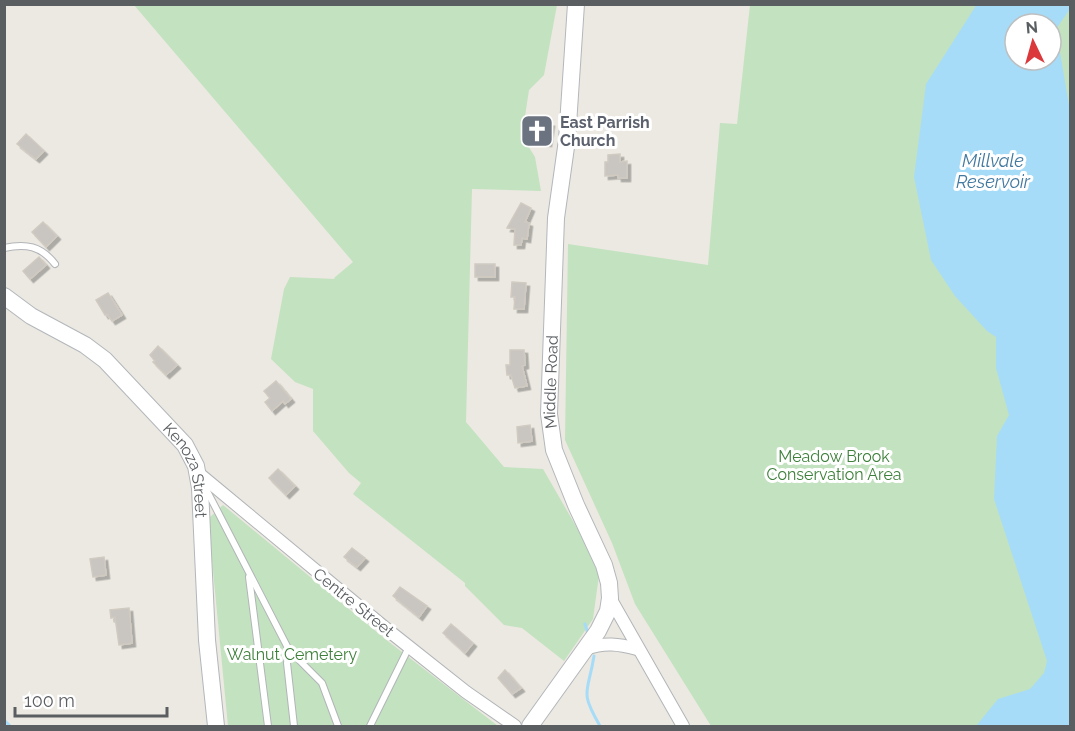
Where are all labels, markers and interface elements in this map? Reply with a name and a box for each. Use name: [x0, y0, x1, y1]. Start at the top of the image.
north arrow: [1003, 12, 1063, 72]
text: N: [1025, 18, 1039, 38]
church icon: East Parrish Church: [519, 113, 555, 149]
place label: East Parrish Church: [560, 113, 650, 150]
water label: Millvale Reservoir: [956, 150, 1031, 192]
street label: Middle Road: [540, 335, 562, 430]
street label: Kenoza Street: [159, 419, 210, 519]
park label: Meadow Brook Conservation Area: [766, 447, 902, 484]
street label: Centre Street: [310, 564, 398, 641]
park label: Walnut Cemetery: [227, 645, 358, 664]
scale bar: [15, 680, 166, 718]
text: 100 m: [24, 690, 75, 711]

